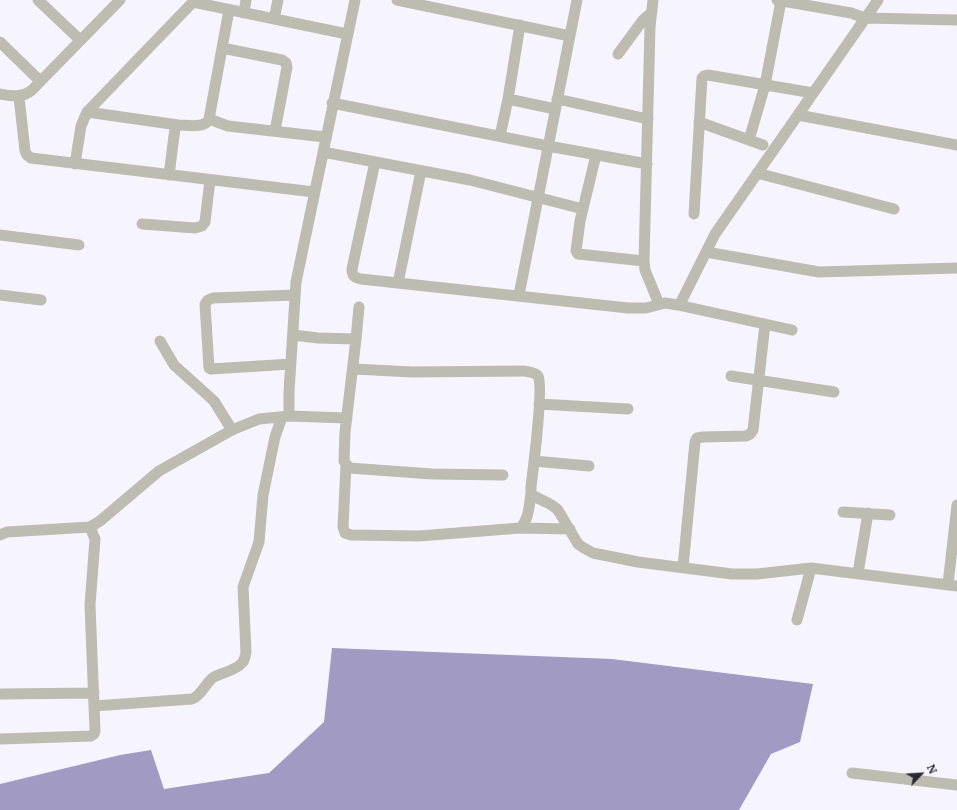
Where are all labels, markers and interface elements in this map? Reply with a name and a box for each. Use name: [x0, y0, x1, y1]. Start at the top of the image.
north arrow: [901, 754, 941, 794]
text: N: [924, 762, 940, 776]

